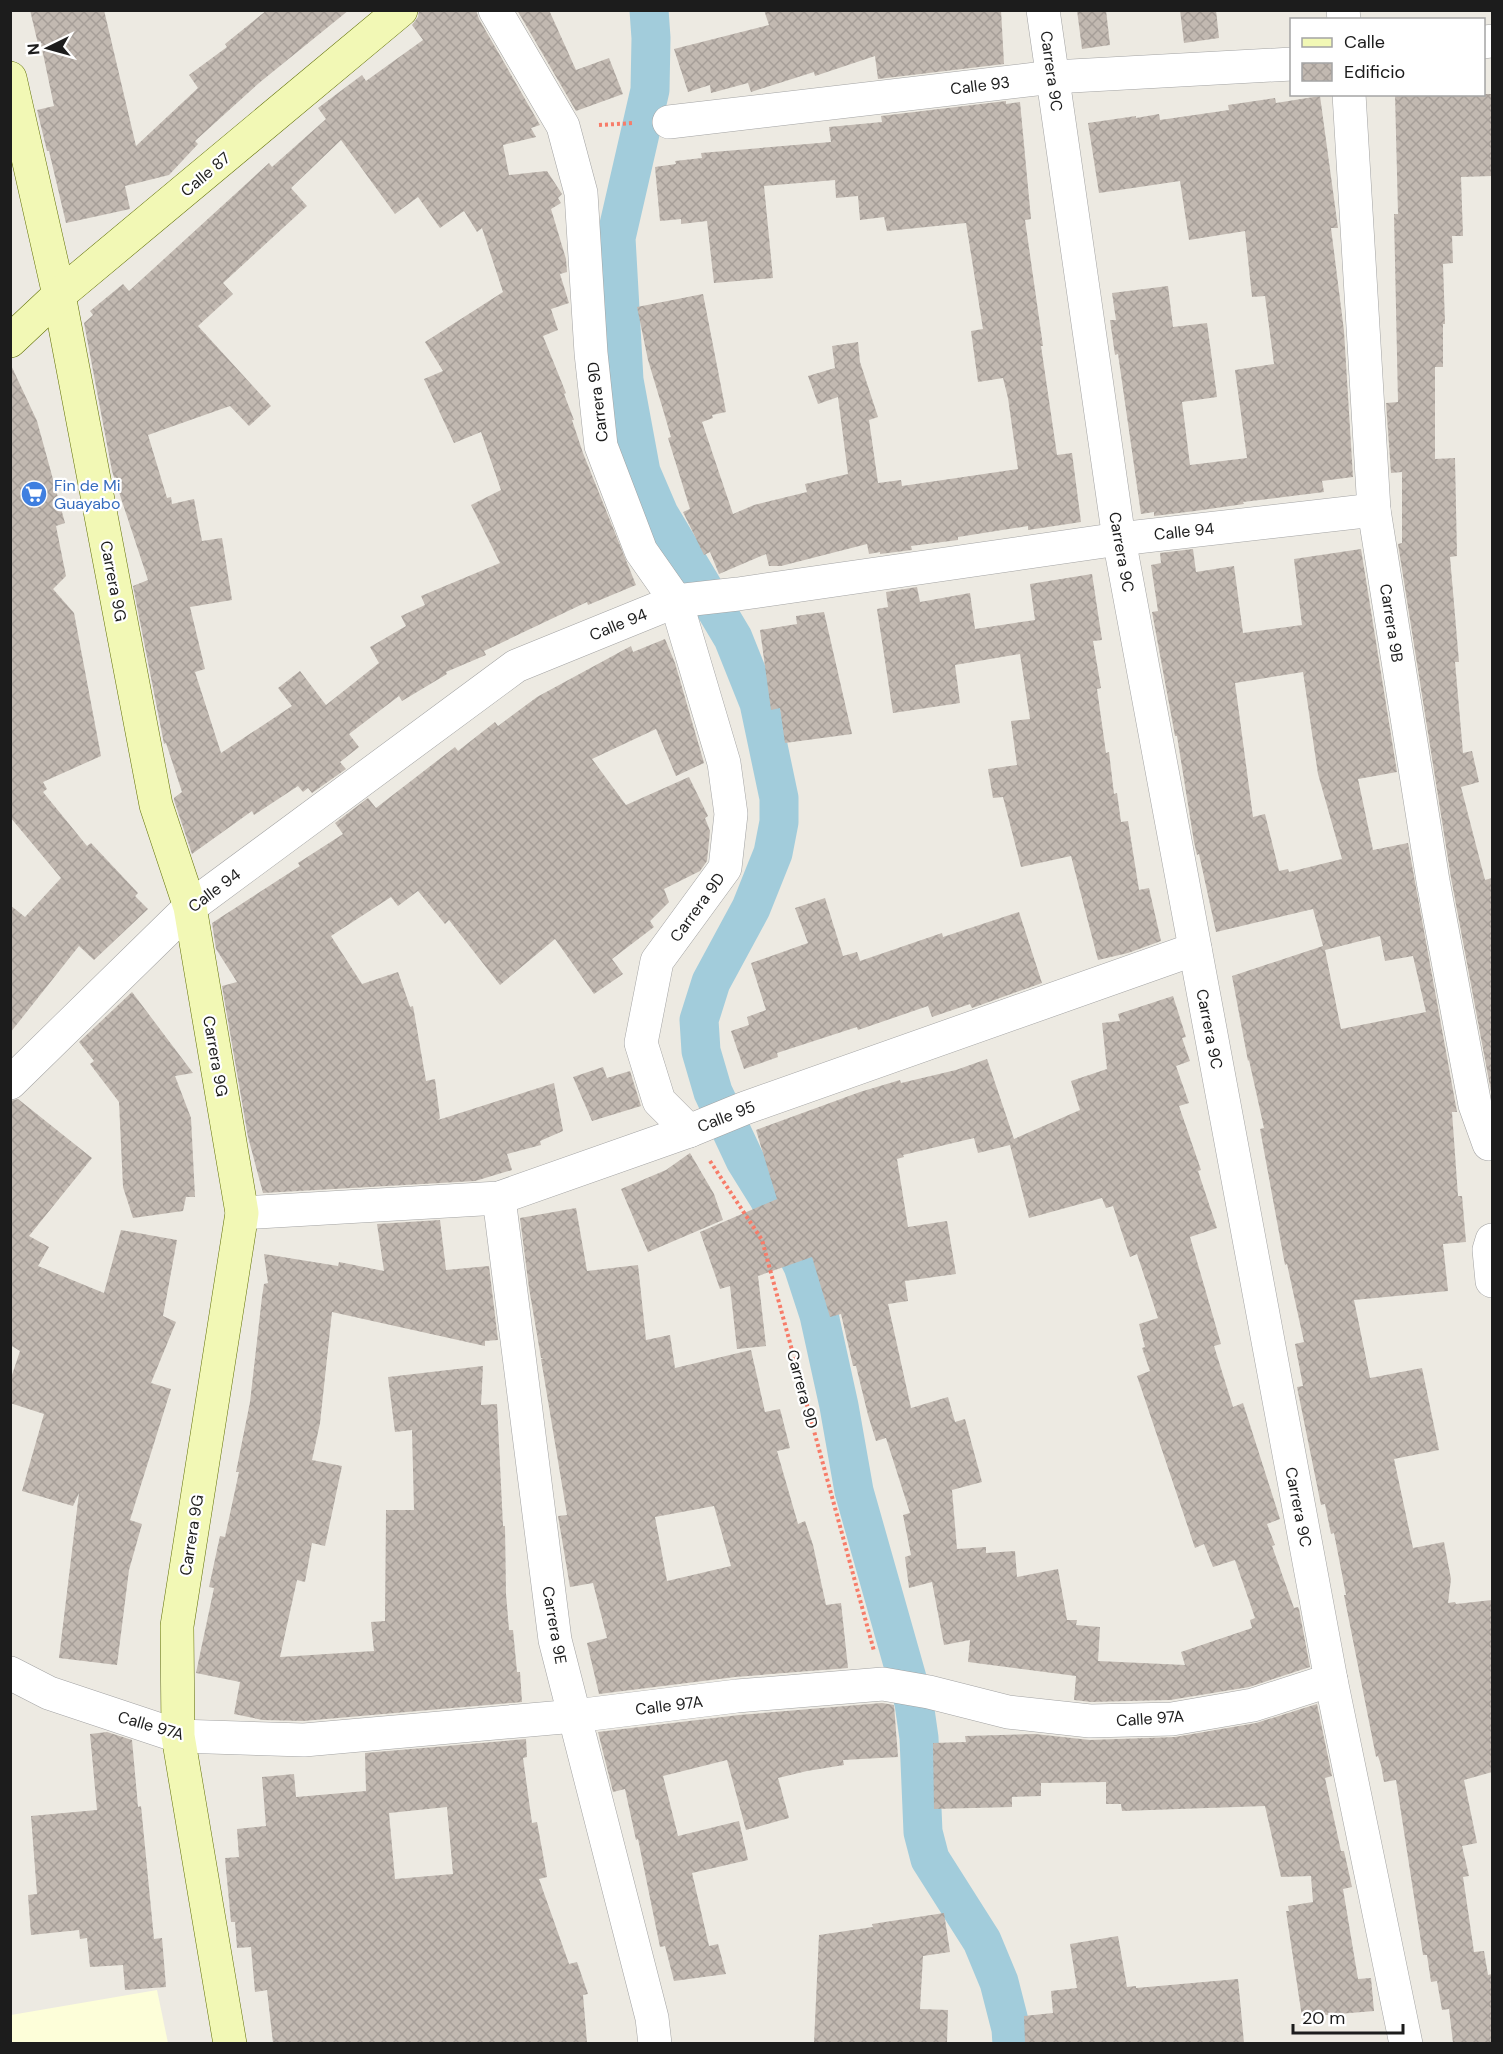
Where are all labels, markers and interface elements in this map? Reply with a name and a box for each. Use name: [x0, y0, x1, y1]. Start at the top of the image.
north arrow: [18, 18, 78, 78]
legend: [1290, 18, 1485, 96]
street label: Carrera 9C: [1035, 29, 1068, 113]
text: Calle: [1344, 30, 1385, 54]
text: N: [23, 43, 45, 56]
text: Edificio: [1344, 60, 1405, 84]
street label: Calle 93: [949, 71, 1011, 100]
street label: Calle 87: [176, 148, 234, 201]
street label: Carrera 9D: [582, 361, 613, 443]
place label: Fin de Mi Guayabo: [54, 475, 121, 514]
supermarket icon: Fin de Mi Guayabo: [19, 479, 49, 509]
street label: Carrera 9C: [1104, 510, 1139, 594]
street label: Calle 94: [1153, 518, 1215, 545]
street label: Carrera 9G: [95, 539, 132, 623]
street label: Carrera 9B: [1375, 582, 1408, 664]
street label: Calle 94: [586, 603, 650, 646]
street label: Calle 94: [184, 864, 245, 917]
street label: Carrera 9D: [665, 868, 730, 946]
street label: Carrera 9C: [1191, 987, 1228, 1071]
street label: Carrera 9G: [198, 1014, 233, 1098]
street label: Calle 95: [694, 1096, 758, 1137]
street label: Carrera 9D: [782, 1347, 823, 1431]
street label: Carrera 9C: [1280, 1465, 1317, 1549]
street label: Carrera 9G: [175, 1493, 208, 1577]
street label: Carrera 9E: [537, 1584, 572, 1666]
street label: Calle 97A: [634, 1691, 704, 1720]
street label: Calle 97A: [115, 1706, 187, 1745]
street label: Calle 97A: [1115, 1706, 1185, 1731]
scale bar: [1293, 1997, 1402, 2035]
text: 20 m: [1302, 2006, 1345, 2030]

